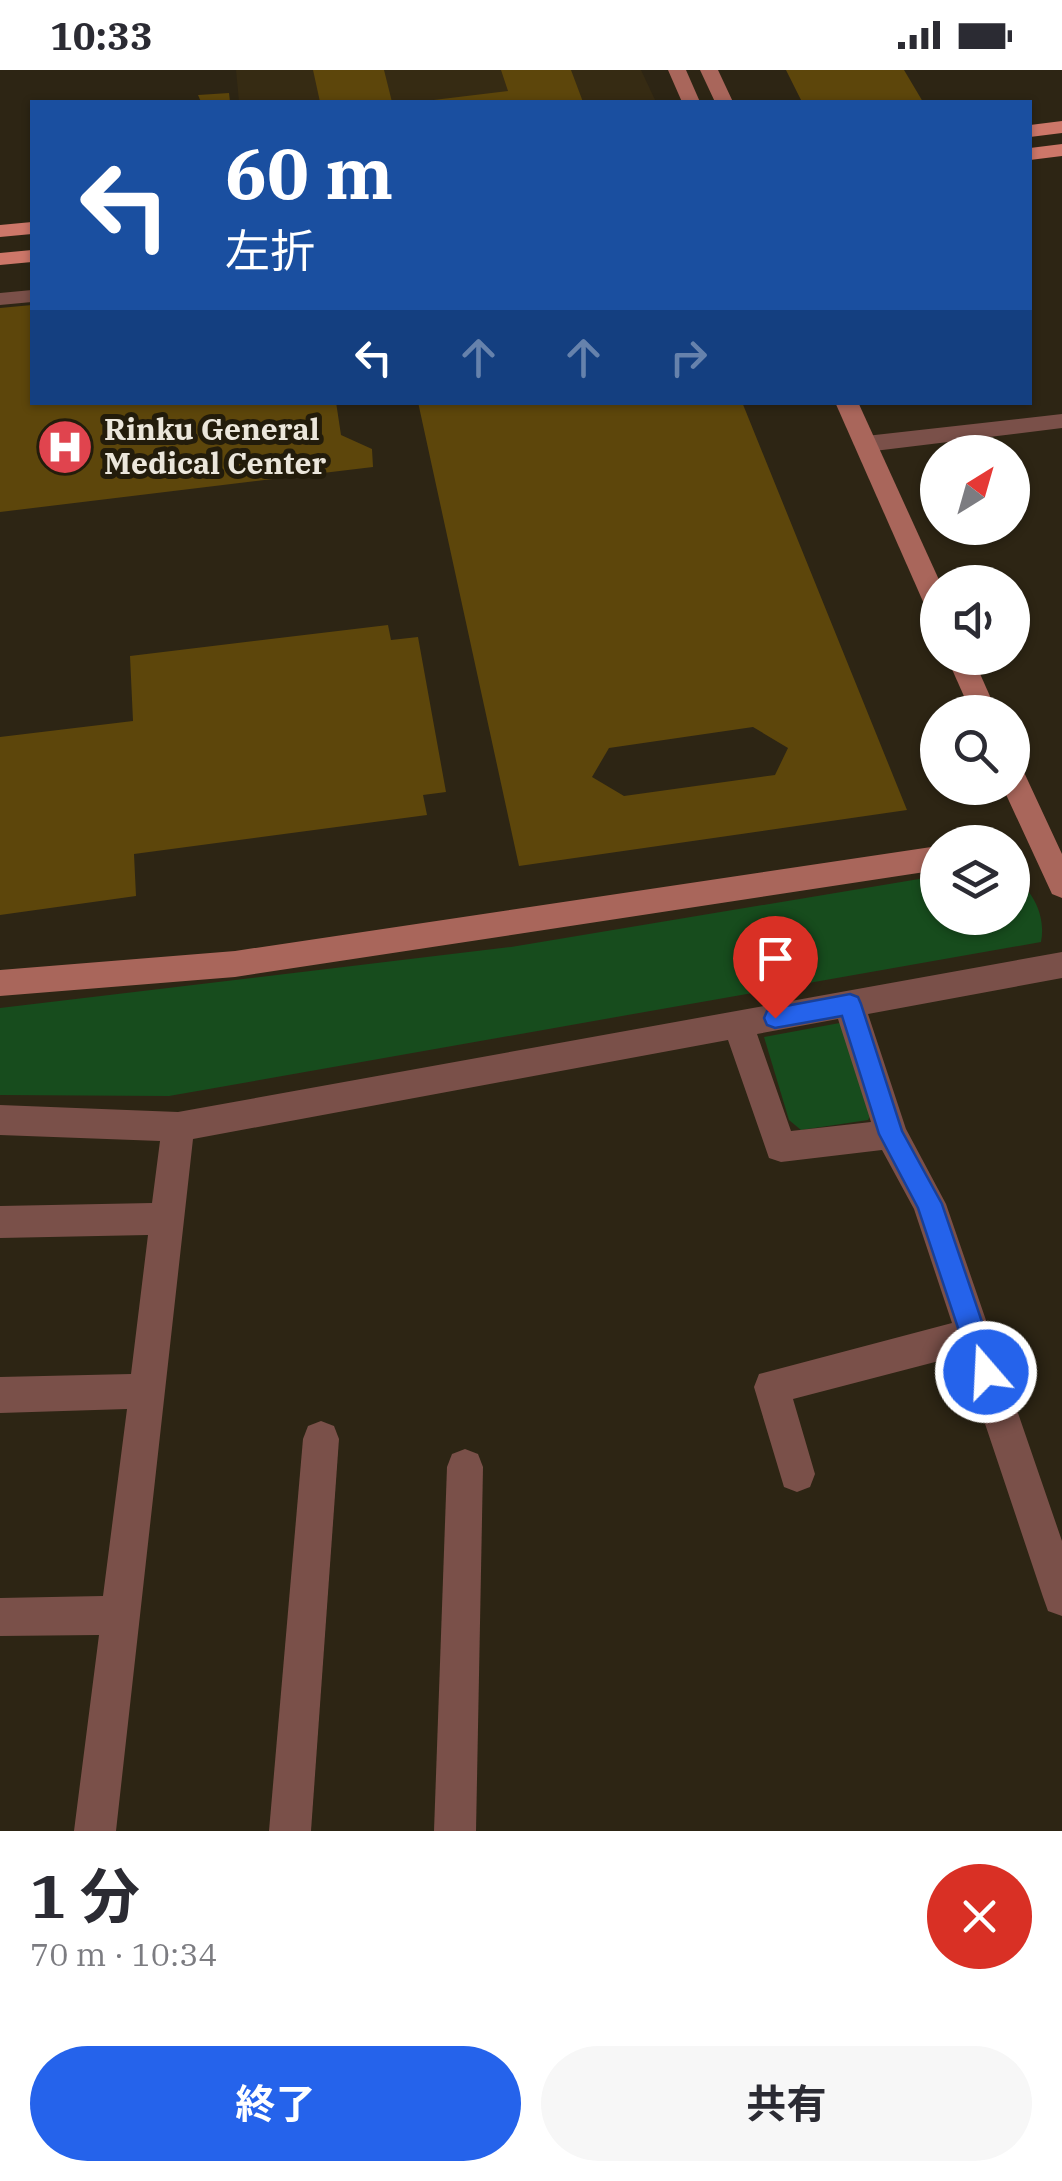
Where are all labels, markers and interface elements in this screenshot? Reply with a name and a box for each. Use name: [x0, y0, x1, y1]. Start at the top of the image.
text: 10:33: [50, 11, 153, 60]
text: 60 m: [225, 127, 393, 218]
icon: left: [60, 140, 190, 270]
text: 左折: [225, 221, 315, 279]
icon: left: [346, 330, 401, 385]
icon: ahead: [451, 330, 506, 385]
icon: ahead: [556, 330, 611, 385]
icon: right: [661, 330, 716, 385]
place label: Rinku General Medical Center: [104, 409, 327, 482]
hospital icon: Rinku General Medical Center: [35, 417, 95, 477]
north arrow: [920, 435, 1030, 545]
map controls: [920, 435, 1030, 935]
button: sound: [920, 565, 1030, 675]
button: search: [920, 695, 1030, 805]
button: layers: [920, 825, 1030, 935]
pin: [733, 916, 818, 1019]
icon: arrive: [748, 931, 803, 986]
position arrow: [934, 1320, 1038, 1424]
text: 1 分: [30, 1856, 140, 1935]
button: close: [927, 1864, 1032, 1969]
text: 70 m · 10:34: [30, 1933, 218, 1975]
button: 終了: [30, 2046, 521, 2161]
button: 共有: [541, 2046, 1032, 2161]

